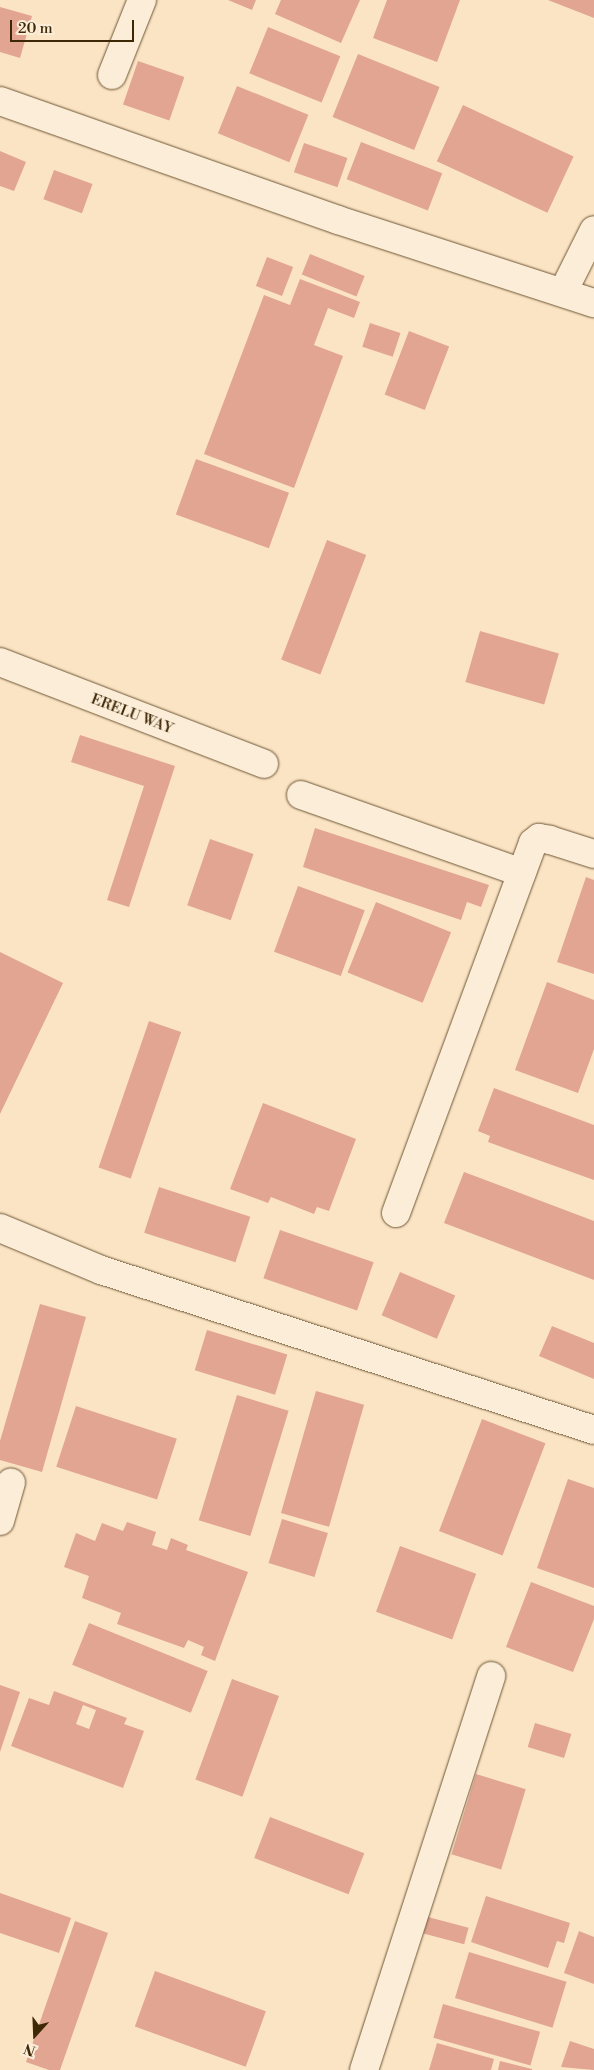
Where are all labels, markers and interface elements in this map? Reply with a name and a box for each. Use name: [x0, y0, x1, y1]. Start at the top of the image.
scale bar: [12, 10, 136, 42]
text: 20 m: [18, 19, 53, 38]
street label: ERELU WAY: [88, 690, 176, 738]
north arrow: [10, 2010, 60, 2060]
text: N: [22, 2039, 38, 2059]

